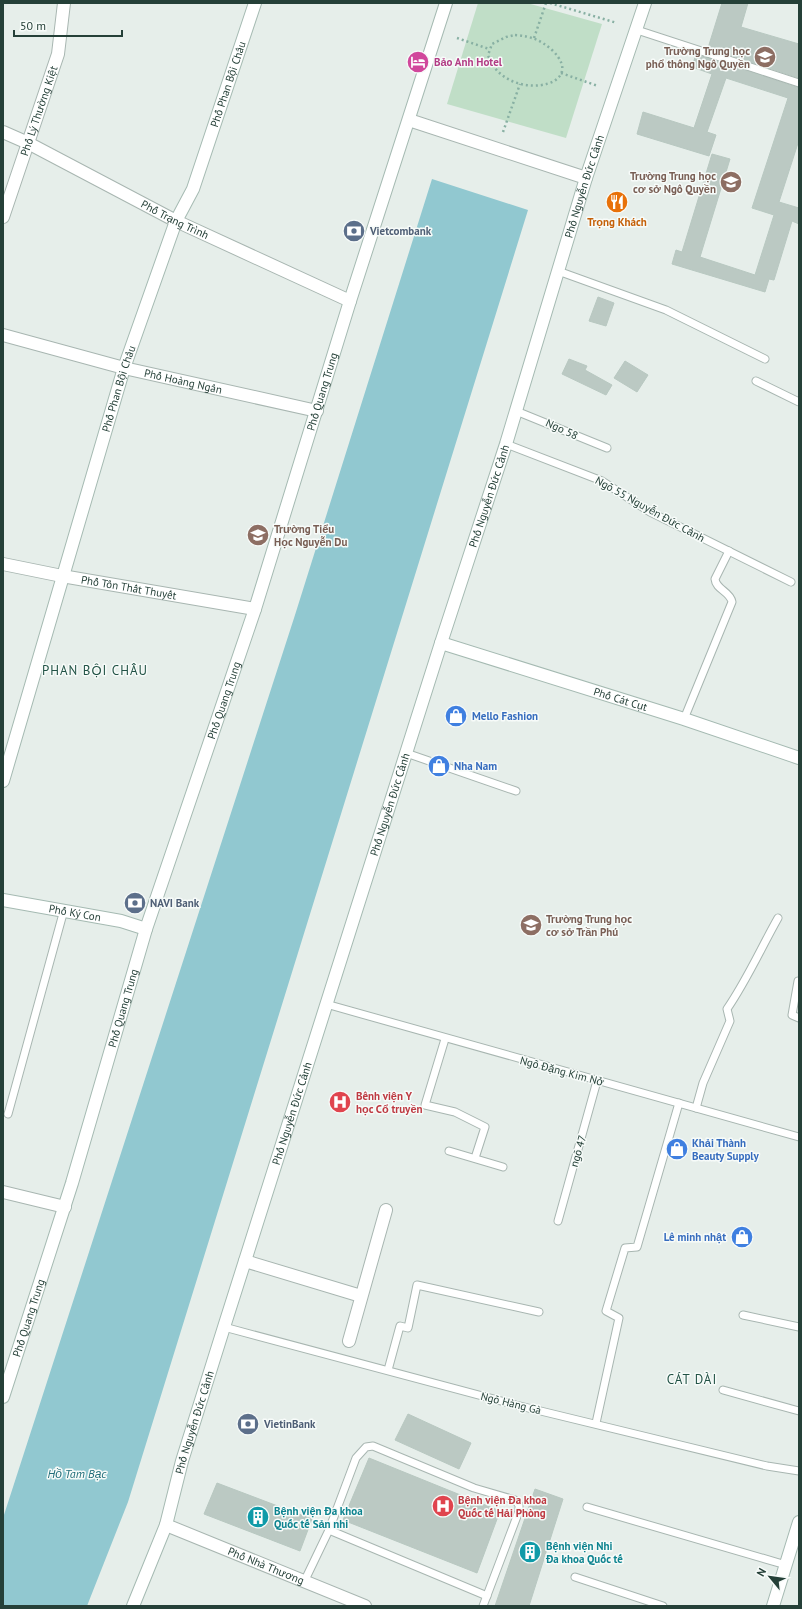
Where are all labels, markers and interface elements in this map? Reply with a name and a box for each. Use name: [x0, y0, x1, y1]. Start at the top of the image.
scale bar: [14, 12, 122, 38]
text: 50 m: [20, 18, 46, 33]
street label: Phố Phan Bội Châu: [207, 39, 249, 129]
place label: Trường Trung học phổ thông Ngô Quyền: [646, 44, 750, 71]
school or university icon: Trường Trung học phổ thông Ngô Quyền: [752, 44, 778, 70]
hotel icon: Bảo Anh Hotel: [405, 49, 431, 75]
place label: Bảo Anh Hotel: [434, 55, 503, 69]
street label: Phố Lý Thường Kiệt: [17, 64, 61, 158]
street label: Phố Nguyễn Đức Cảnh: [561, 133, 607, 240]
place label: Trường Trung học cơ sở Ngô Quyền: [630, 169, 716, 196]
school or university icon: Trường Trung học cơ sở Ngô Quyền: [718, 169, 744, 195]
restaurant icon: Trọng Khách: [604, 189, 630, 215]
street label: Phố Trạng Trình: [139, 197, 211, 242]
place label: Trọng Khách: [587, 215, 647, 229]
bank icon: Vietcombank: [341, 218, 367, 244]
place label: Vietcombank: [369, 224, 432, 238]
street label: Phố Phan Bội Châu: [99, 343, 138, 434]
street label: Phố Quang Trung: [303, 351, 341, 432]
street label: Phố Hoàng Ngân: [143, 366, 223, 397]
street label: Ngo 58: [544, 415, 580, 443]
street label: Phố Nguyễn Đức Cảnh: [466, 443, 512, 549]
street label: Ngõ 55 Nguyễn Đức Cảnh: [593, 473, 707, 545]
school or university icon: Trường Tiểu Học Nguyễn Du: [245, 522, 271, 548]
place label: Trường Tiểu Học Nguyễn Du: [274, 522, 347, 549]
street label: Phố Tôn Thất Thuyết: [80, 572, 178, 603]
street label: Phố Quang Trung: [204, 660, 244, 741]
district label: PHAN BỘI CHÂU: [42, 662, 148, 679]
street label: Phố Cát Cụt: [592, 684, 649, 714]
shop icon: Mello Fashion: [443, 703, 469, 729]
place label: Mello Fashion: [472, 709, 538, 723]
street label: Phố Nguyễn Đức Cảnh: [367, 751, 413, 858]
shop icon: Nha Nam: [426, 753, 452, 779]
place label: Nha Nam: [454, 759, 497, 773]
bank icon: NAVI Bank: [122, 890, 148, 916]
place label: NAVI Bank: [150, 896, 200, 910]
street label: Phố Ký Con: [48, 901, 102, 924]
school or university icon: Trường Trung học cơ sở Trần Phú: [518, 912, 544, 938]
place label: Trường Trung học cơ sở Trần Phú: [546, 912, 632, 939]
street label: Phố Quang Trung: [105, 967, 141, 1049]
street label: Ngõ Đặng Kim Nở: [518, 1053, 606, 1089]
street label: Phố Nguyễn Đức Cảnh: [269, 1060, 315, 1167]
hospital icon: Bênh viện Y học Cổ truyền: [327, 1089, 353, 1115]
place label: Bênh viện Y học Cổ truyền: [356, 1089, 423, 1116]
street label: ngõ 47: [567, 1133, 589, 1169]
shop icon: Khải Thành Beauty Supply: [664, 1136, 690, 1162]
place label: Khải Thành Beauty Supply: [692, 1136, 760, 1163]
shop icon: Lê minh nhật: [729, 1224, 755, 1250]
place label: Lê minh nhật: [664, 1230, 726, 1244]
street label: Phố Quang Trung: [9, 1277, 48, 1359]
street label: Phố Nguyễn Đức Cảnh: [172, 1369, 217, 1475]
district label: CÁT DÀI: [667, 1371, 717, 1388]
street label: Ngõ Hàng Gà: [479, 1389, 543, 1417]
bank icon: VietinBank: [235, 1411, 261, 1437]
place label: VietinBank: [263, 1417, 316, 1431]
water label: Hồ Tam Bạc: [48, 1466, 107, 1481]
hospital icon: Bệnh viện Đa khoa Quốc tế Hải Phòng: [430, 1493, 456, 1519]
place label: Bệnh viện Đa khoa Quốc tế Hải Phòng: [458, 1493, 547, 1520]
building icon: Bệnh viện Đa khoa Quốc tế Sản nhi: [245, 1504, 271, 1530]
place label: Bệnh viện Đa khoa Quốc tế Sản nhi: [274, 1504, 363, 1531]
building icon: Bệnh viện Nhi Đa khoa Quốc tế: [517, 1539, 543, 1565]
place label: Bệnh viện Nhi Đa khoa Quốc tế: [545, 1539, 623, 1566]
street label: Phố Nhà Thương: [226, 1544, 306, 1588]
north arrow: [750, 1557, 790, 1597]
text: N: [753, 1566, 769, 1579]

